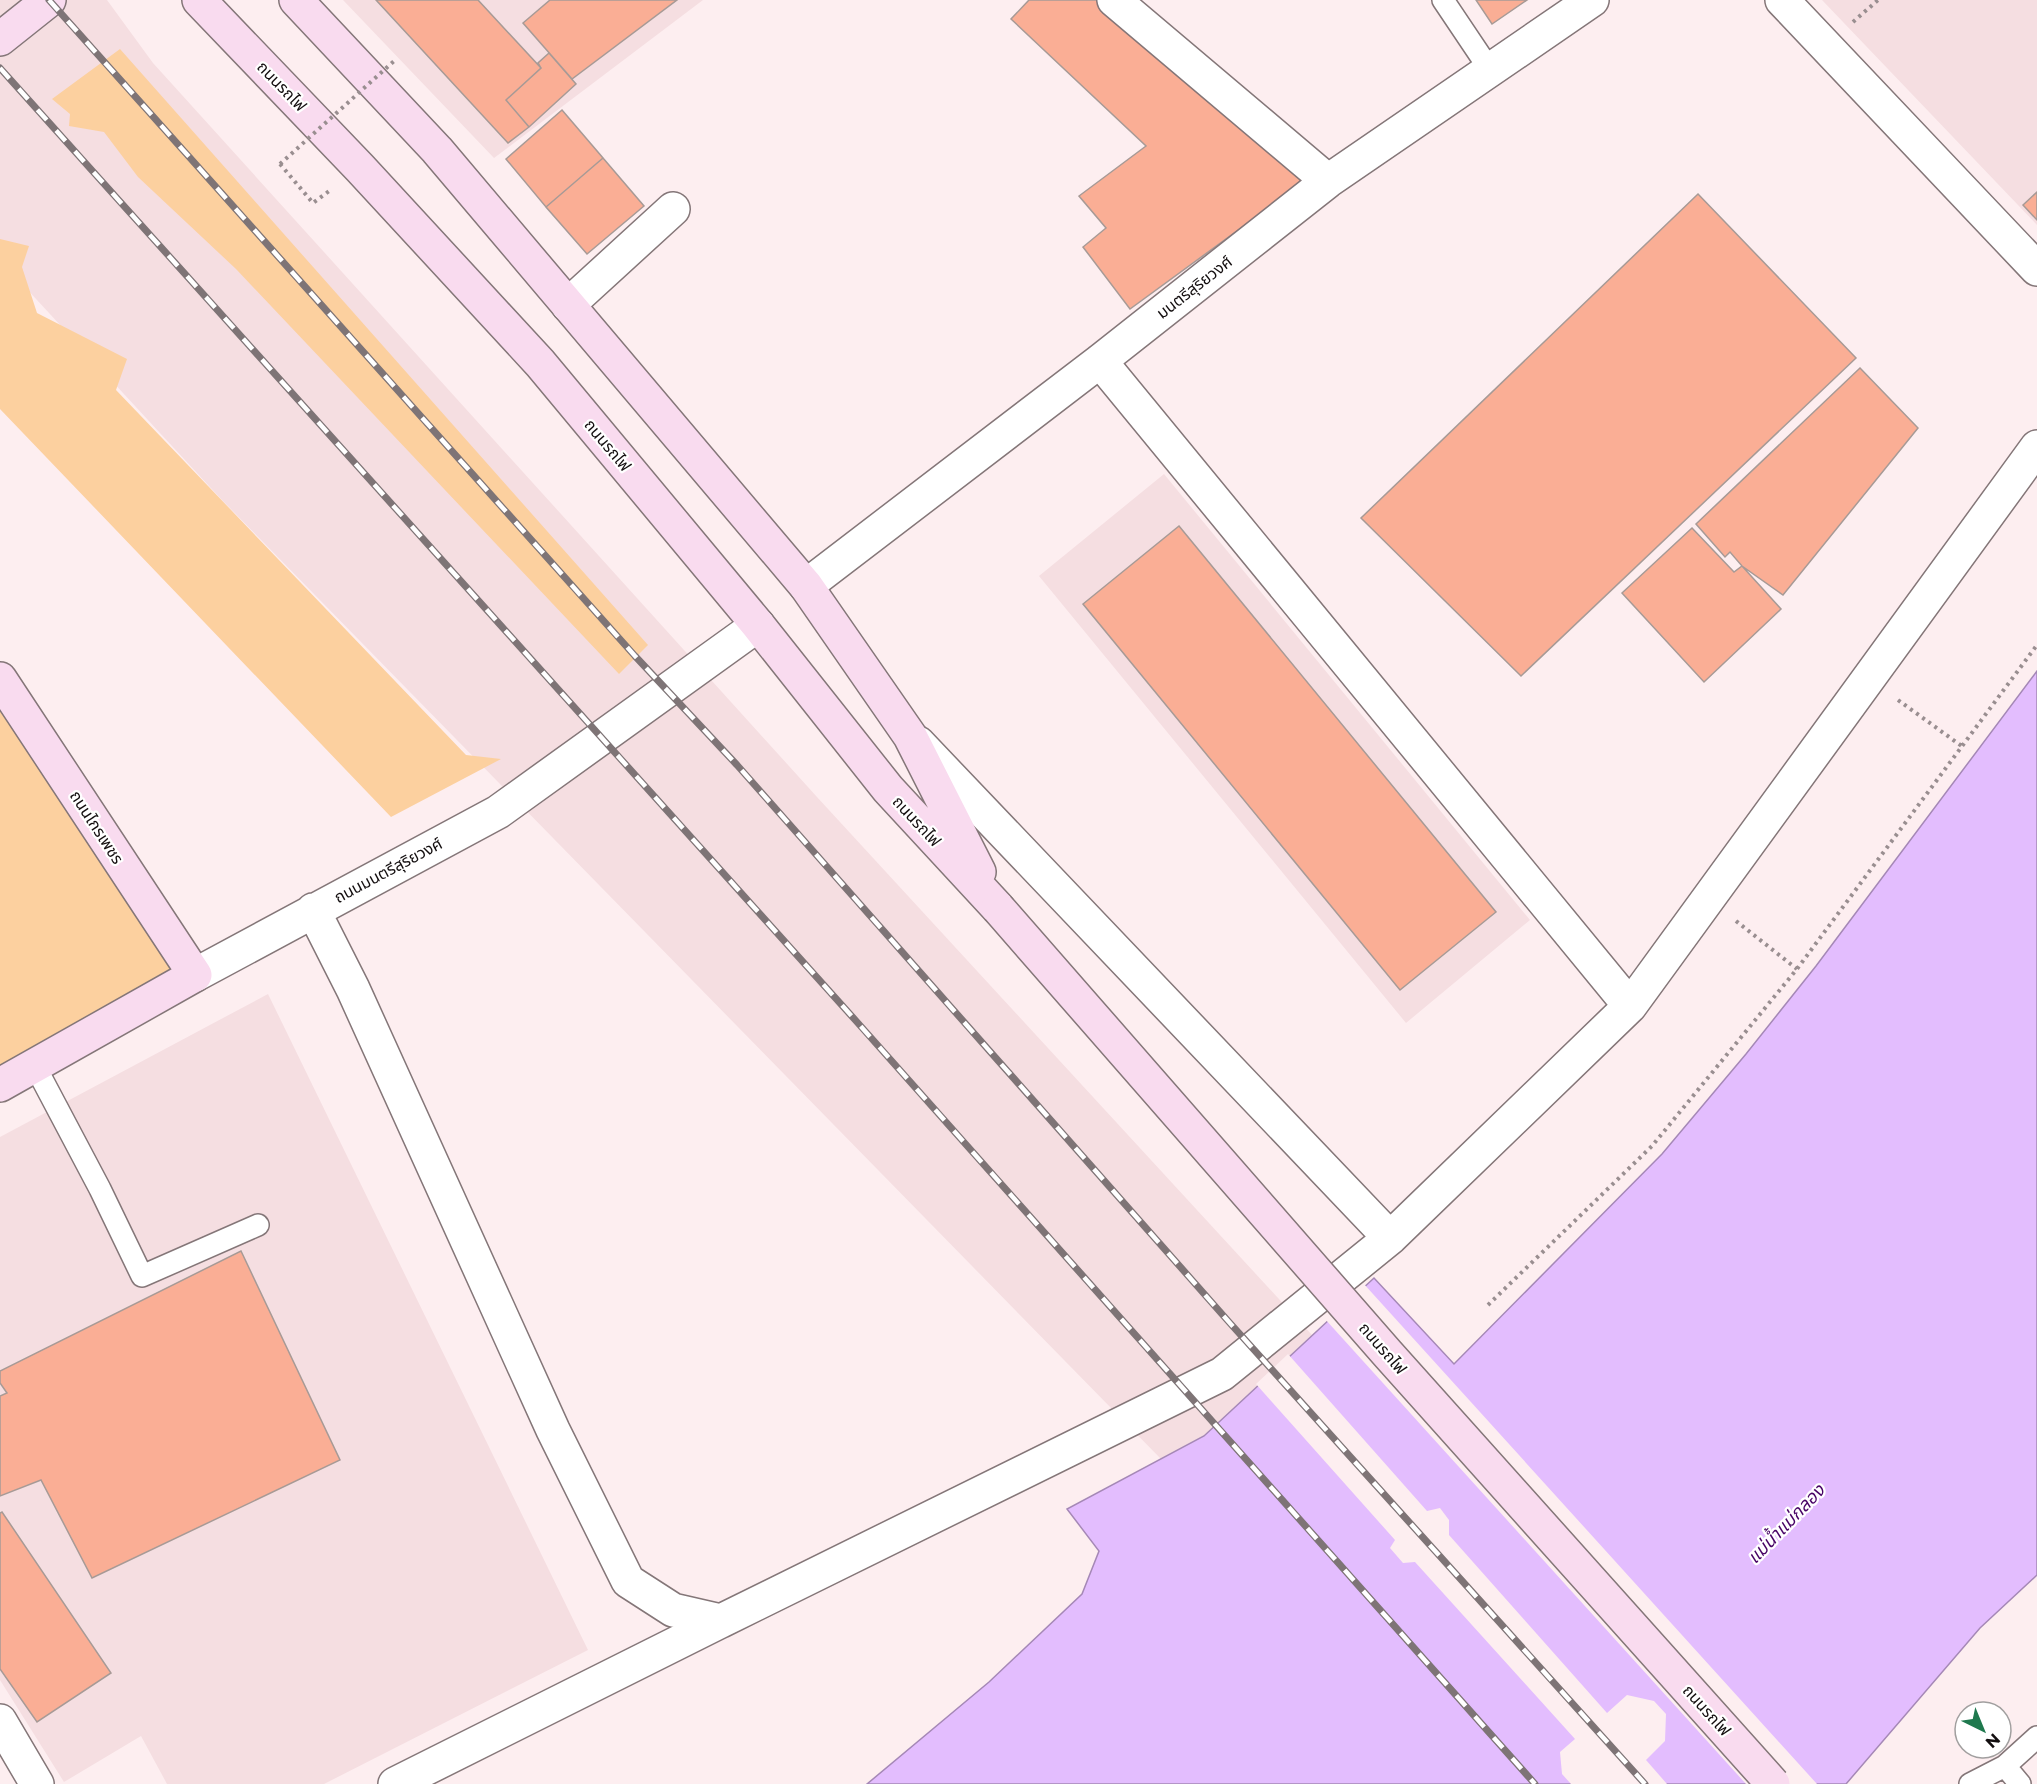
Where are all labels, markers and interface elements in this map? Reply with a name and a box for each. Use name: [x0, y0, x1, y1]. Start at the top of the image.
street label: ถนนรถไฟ: [253, 57, 310, 115]
street label: มนตรีสุริยวงศ์: [1153, 252, 1236, 323]
street label: ถนนรถไฟ: [580, 415, 635, 475]
street label: ถนนไกรเพชร: [66, 787, 127, 868]
street label: ถนนรถไฟ: [888, 792, 945, 851]
street label: ถนนมนตรีสุริยวงศ์: [331, 834, 446, 907]
street label: ถนนรถไฟ: [1355, 1319, 1410, 1378]
water label: แม่น้ำแม่กลอง: [1741, 1477, 1830, 1568]
street label: ถนนรถไฟ: [1679, 1681, 1735, 1740]
north arrow: [1953, 1700, 2013, 1760]
text: N: [1982, 1729, 2004, 1752]

